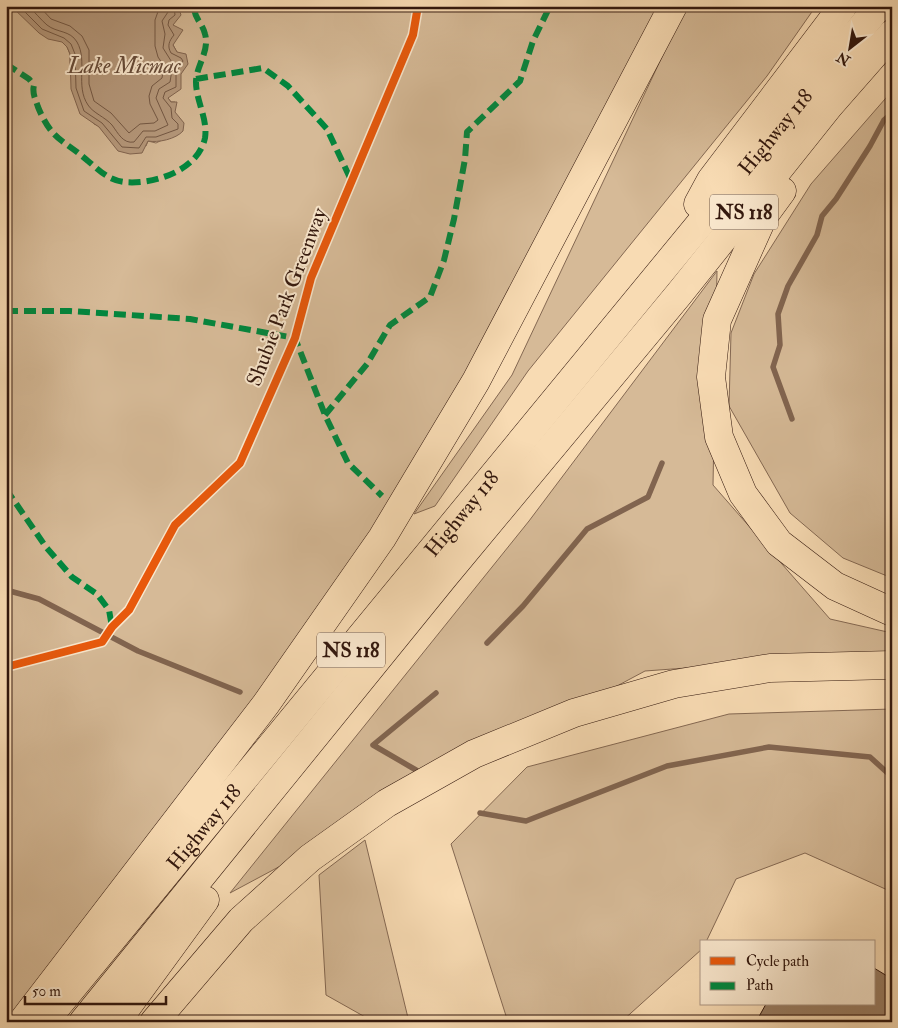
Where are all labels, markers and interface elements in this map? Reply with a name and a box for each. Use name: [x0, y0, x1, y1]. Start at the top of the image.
north arrow: [826, 22, 876, 72]
text: N: [833, 48, 854, 70]
water label: Lake Micmac: [66, 52, 182, 80]
street label: Highway 118: [732, 83, 819, 181]
road number: NS 118: [710, 194, 778, 230]
street label: Shubie Park Greenway: [241, 203, 334, 390]
street label: Highway 118: [418, 465, 505, 562]
road number: NS 118: [317, 632, 385, 668]
street label: Highway 118: [161, 779, 247, 876]
legend: [700, 940, 876, 1006]
text: Cycle path: [746, 952, 809, 972]
scale bar: [25, 973, 166, 1005]
text: Path: [746, 976, 773, 995]
text: 50 m: [32, 982, 61, 1001]

